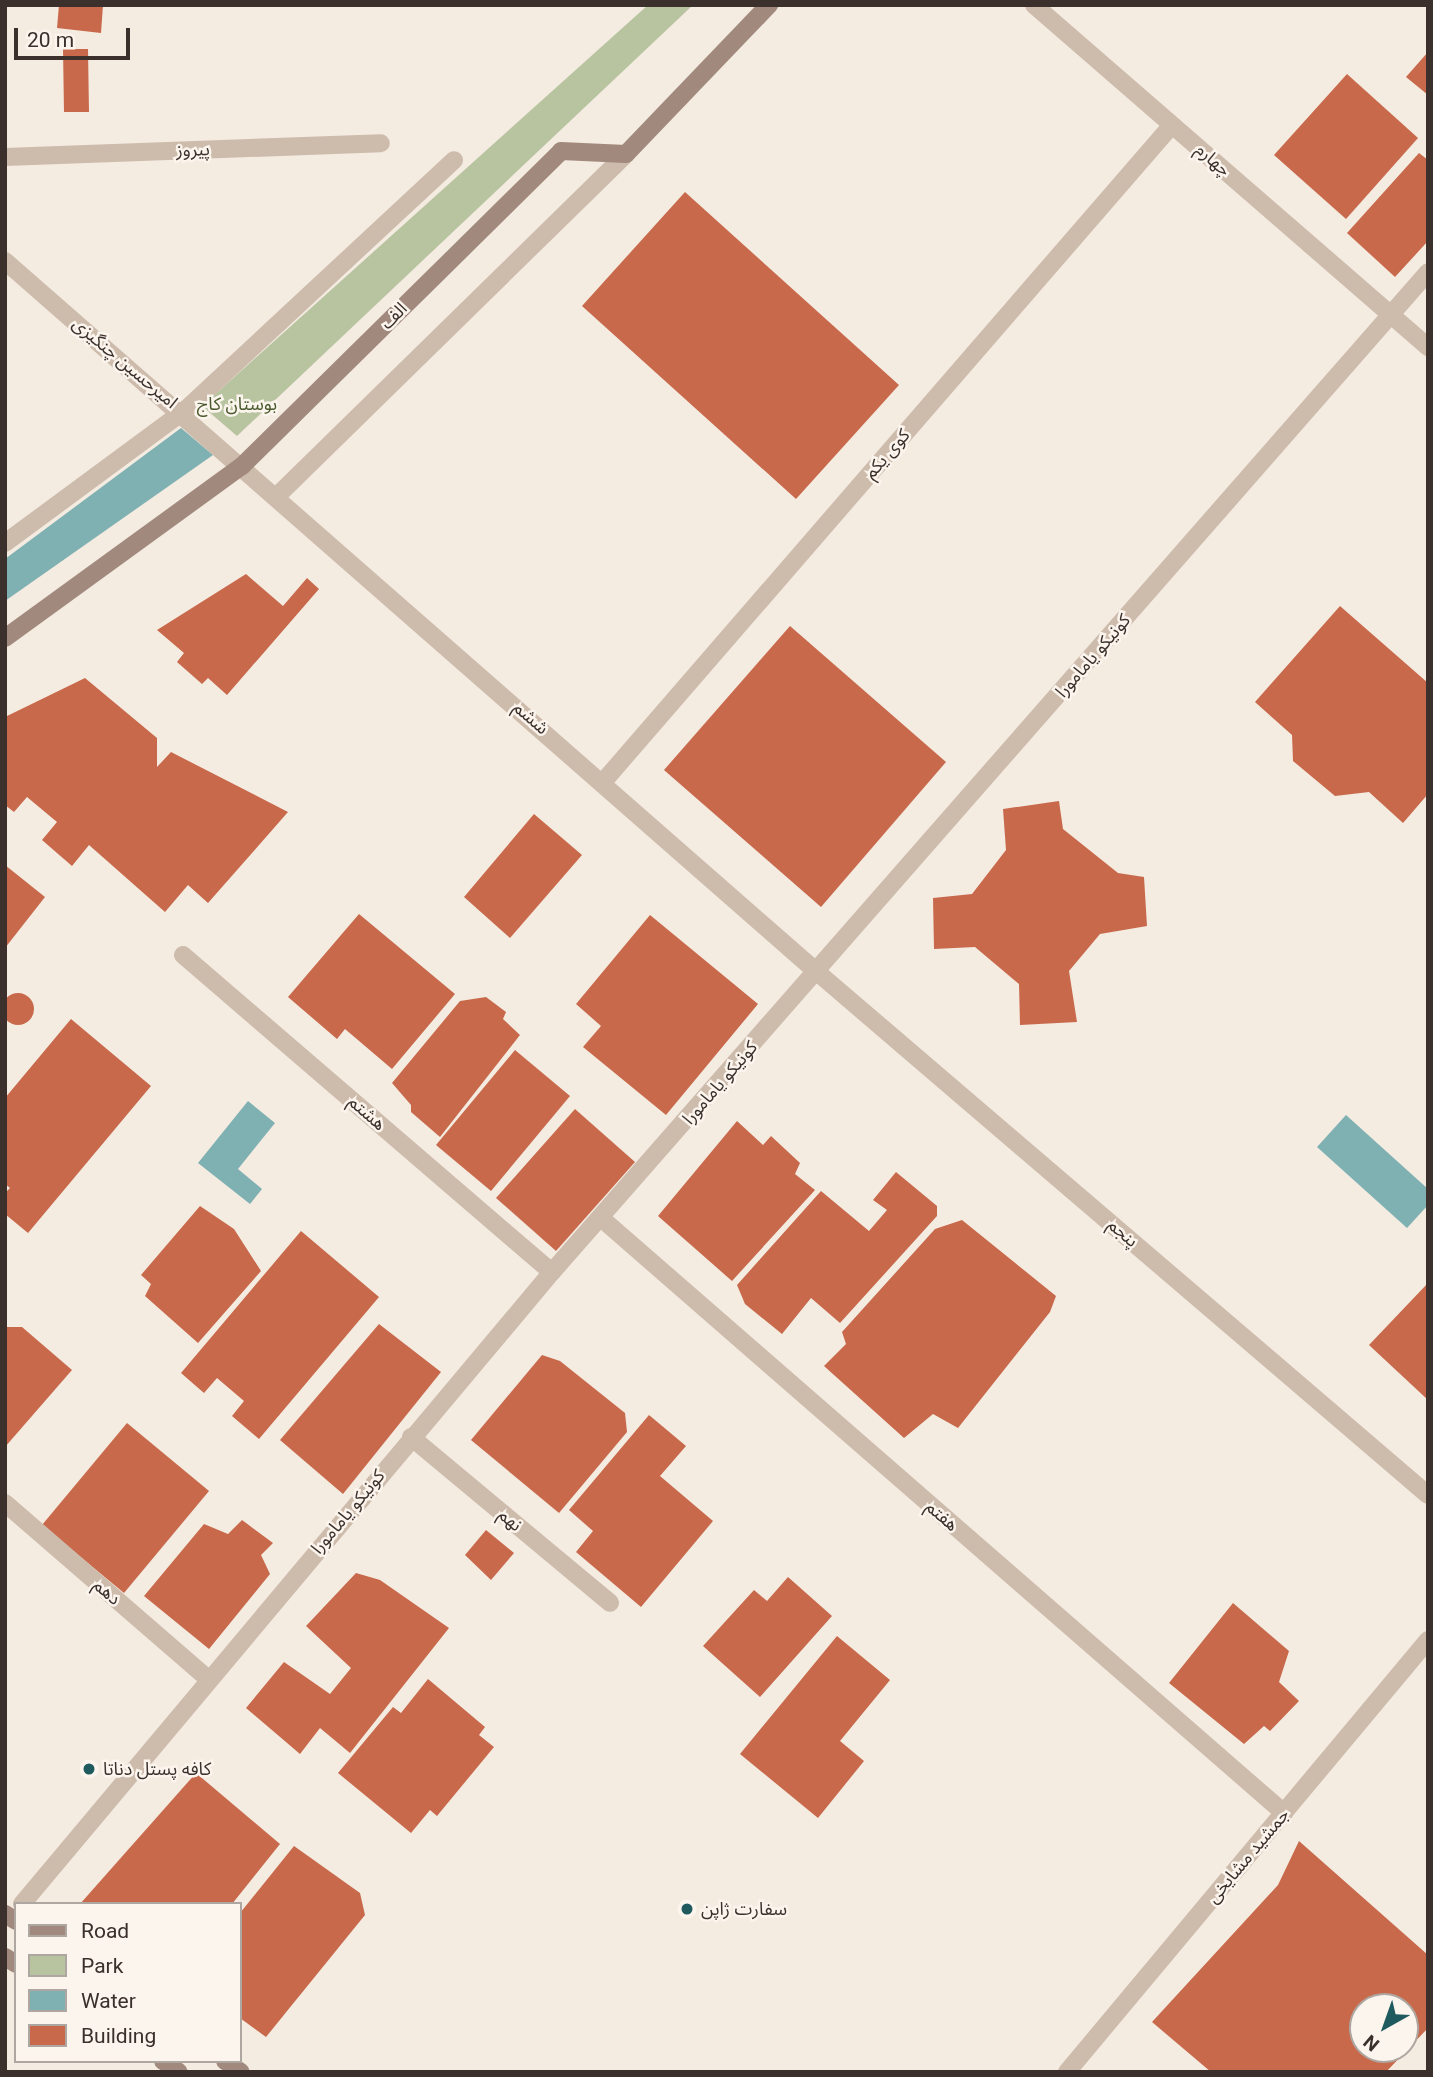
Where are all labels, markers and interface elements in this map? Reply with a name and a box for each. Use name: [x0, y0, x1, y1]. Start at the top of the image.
scale bar: [18, 14, 133, 58]
text: 20 m: [27, 28, 74, 52]
street label: پیروز: [176, 139, 210, 161]
street label: چهارم: [1191, 139, 1235, 181]
street label: الف: [376, 298, 412, 334]
street label: امیرحسین چنگیزی: [68, 313, 182, 413]
park label: بوستان کاج: [197, 393, 277, 415]
street label: کوی یکم: [860, 425, 914, 483]
street label: کونیکو یامامورا: [1051, 610, 1135, 702]
street label: ششم: [509, 697, 553, 739]
street label: کونیکو یامامورا: [678, 1037, 762, 1129]
street label: هشتم: [344, 1091, 390, 1135]
street label: پنجم: [1103, 1214, 1143, 1252]
street label: کونیکو یامامورا: [307, 1466, 389, 1558]
street label: هفتم: [921, 1496, 963, 1536]
street label: نهم: [494, 1504, 526, 1536]
street label: دهم: [89, 1574, 125, 1610]
place label: کافه پستل دناتا: [103, 1758, 211, 1780]
marker: کافه پستل دناتا: [81, 1761, 97, 1777]
street label: جمشید مشایخی: [1202, 1804, 1294, 1908]
place label: سفارت ژاپن: [701, 1898, 787, 1920]
marker: سفارت ژاپن: [679, 1901, 695, 1917]
legend: [14, 1902, 242, 2063]
text: Road: [81, 1919, 129, 1943]
text: Park: [81, 1954, 123, 1978]
text: Water: [81, 1989, 136, 2013]
north arrow: [1349, 1993, 1419, 2063]
text: Building: [81, 2024, 156, 2048]
text: N: [1359, 2030, 1384, 2056]

